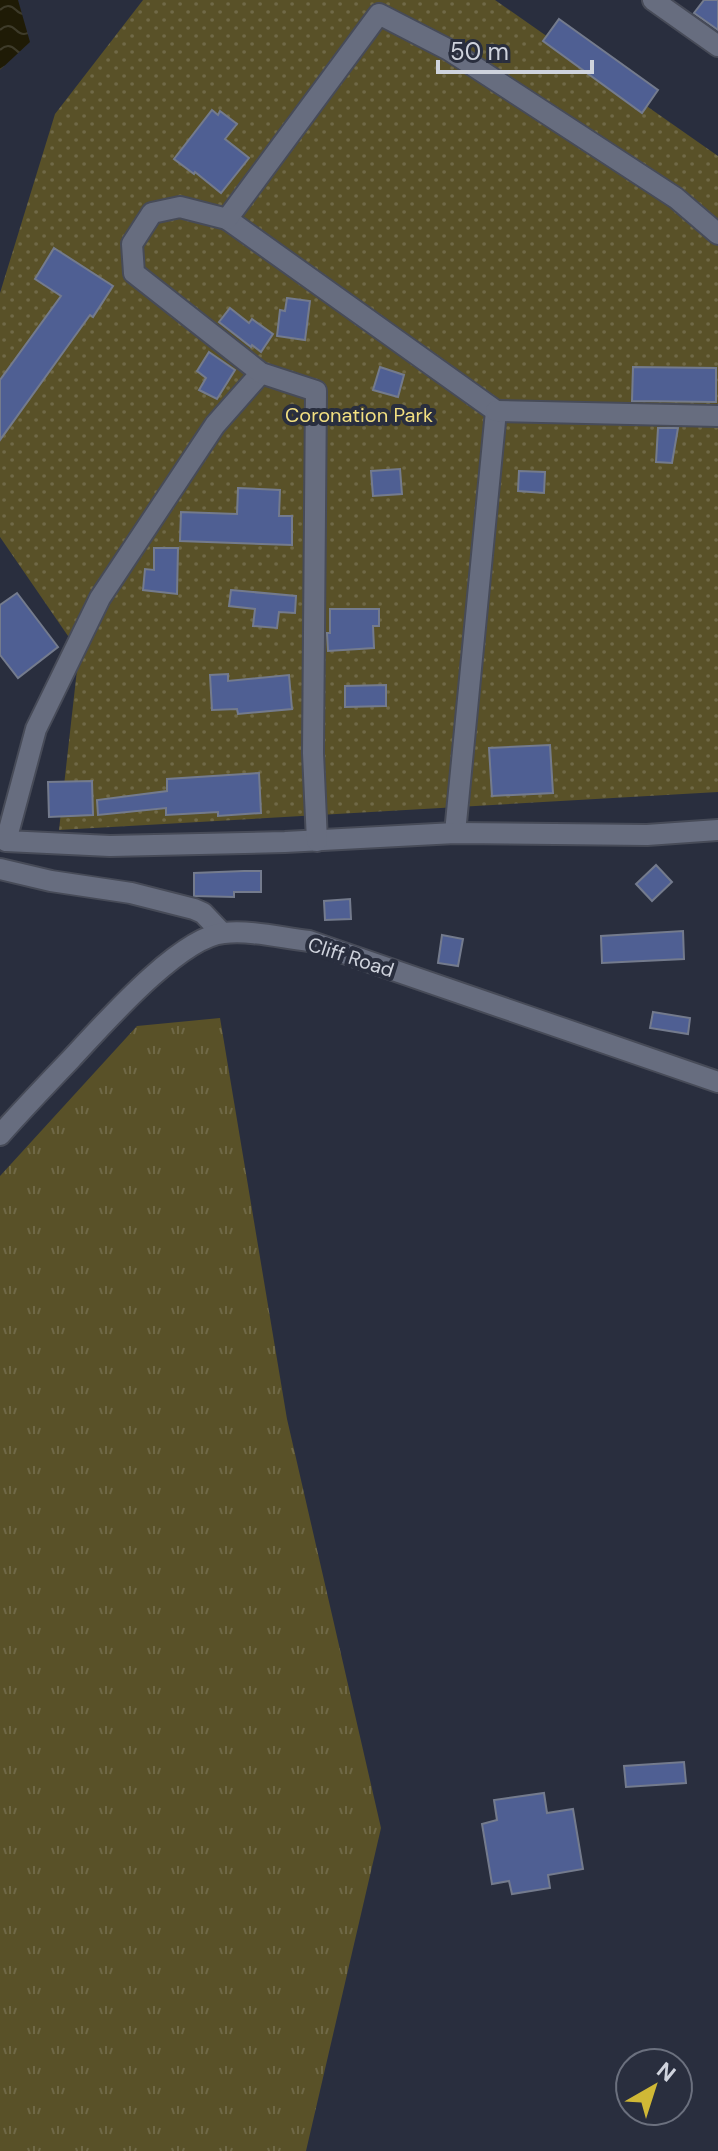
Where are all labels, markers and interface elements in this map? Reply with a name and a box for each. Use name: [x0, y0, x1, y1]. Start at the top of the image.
scale bar: [438, 24, 592, 74]
text: 50 m: [450, 36, 509, 67]
park label: Coronation Park: [285, 402, 433, 428]
street label: Cliff Road: [305, 931, 397, 983]
north arrow: [614, 2047, 694, 2127]
text: N: [651, 2056, 682, 2088]

